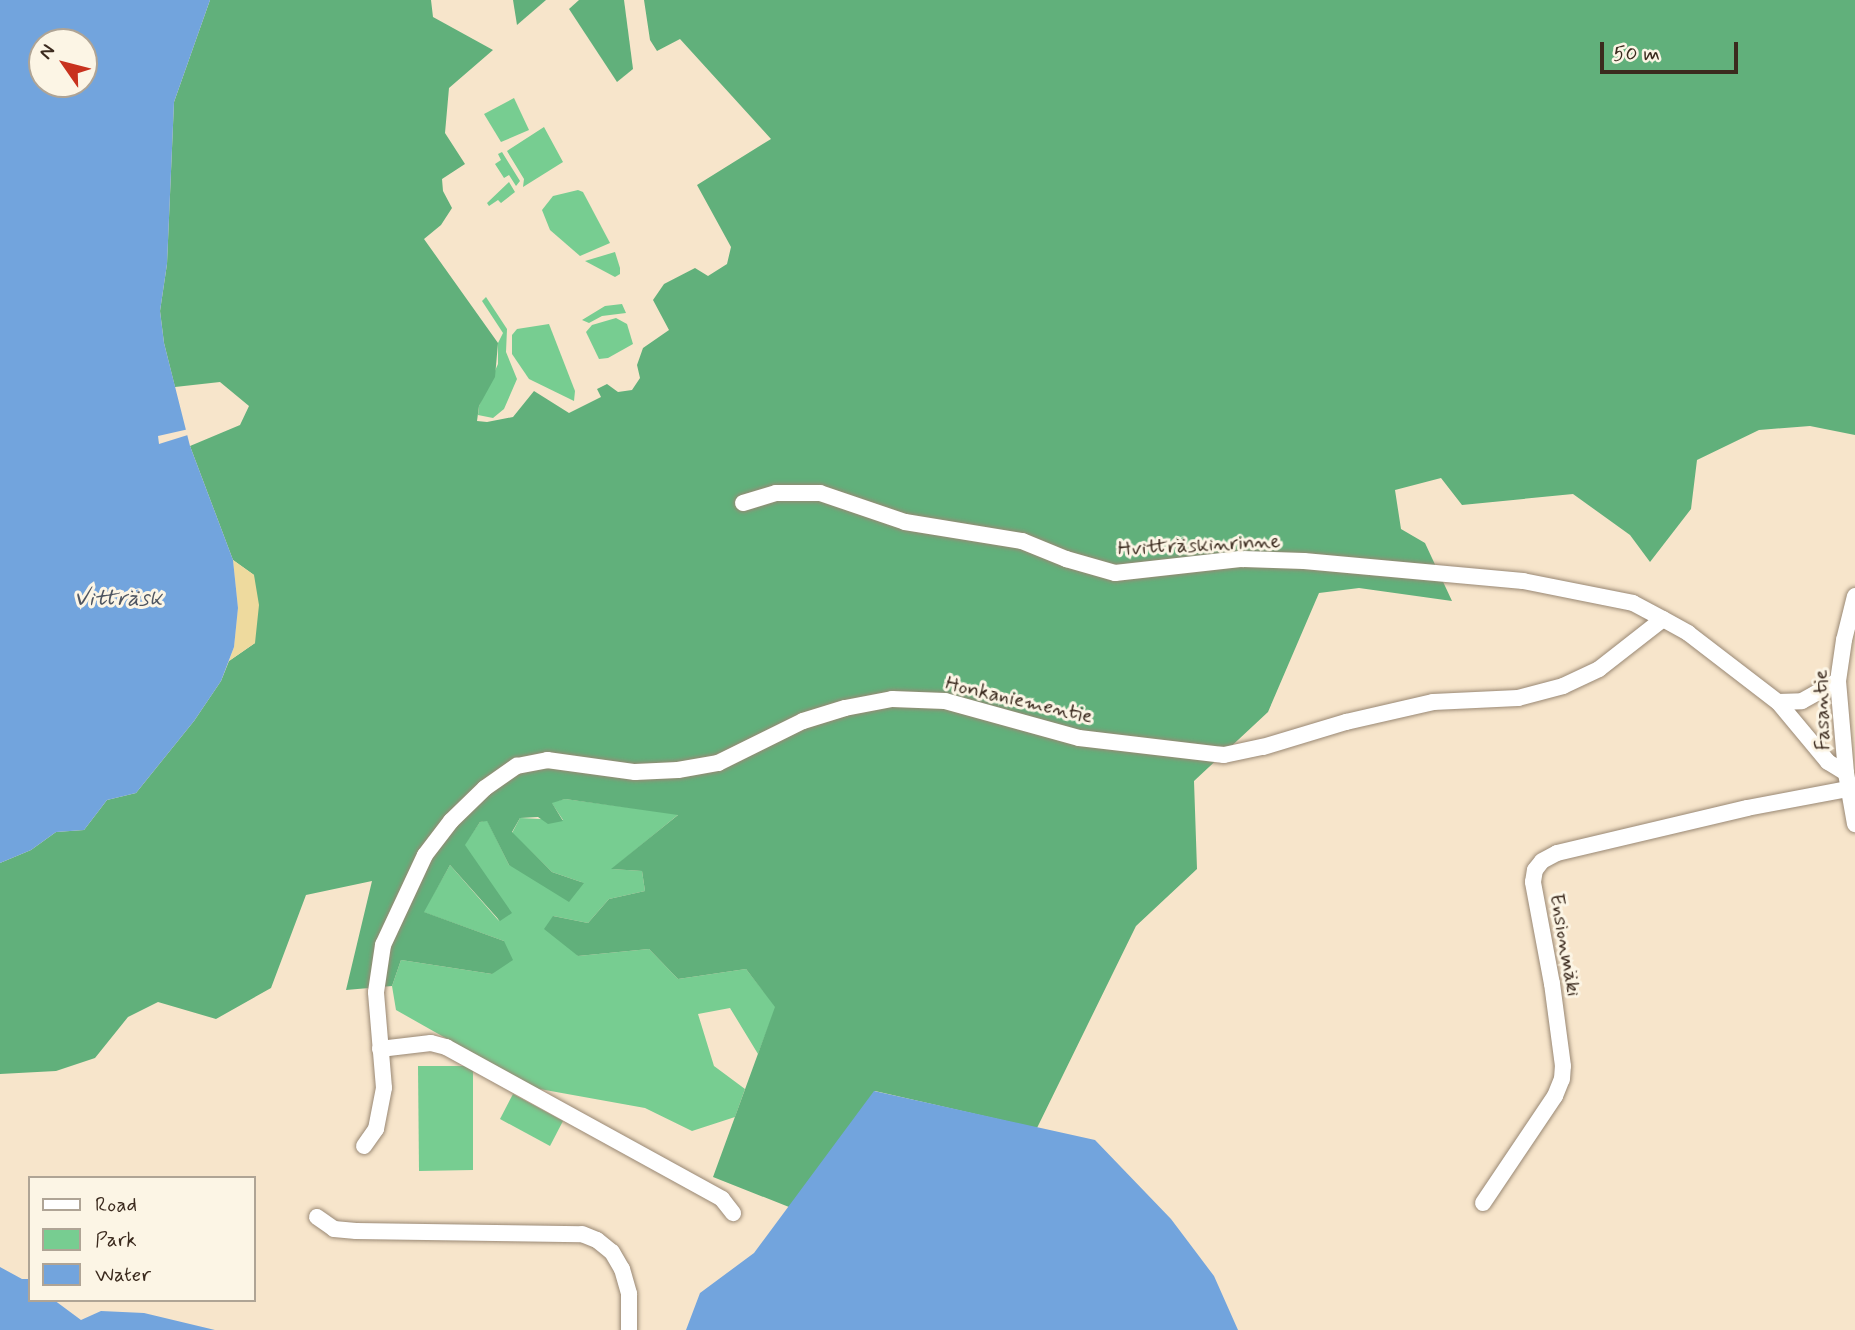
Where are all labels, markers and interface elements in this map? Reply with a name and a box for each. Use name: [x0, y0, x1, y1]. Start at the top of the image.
north arrow: [28, 28, 98, 98]
scale bar: [1603, 28, 1741, 72]
text: N: [33, 39, 61, 64]
text: 50 m: [1613, 40, 1660, 68]
street label: Hvitträskinrinne: [1117, 528, 1281, 562]
water label: Vitträsk: [74, 585, 162, 613]
street label: Fasantie: [1808, 669, 1836, 751]
street label: Honkaniementie: [943, 671, 1095, 729]
street label: Ensionmäki: [1544, 892, 1586, 998]
legend: [28, 1176, 256, 1302]
text: Road: [95, 1191, 137, 1219]
text: Park: [95, 1226, 137, 1254]
text: Water: [95, 1261, 151, 1289]

